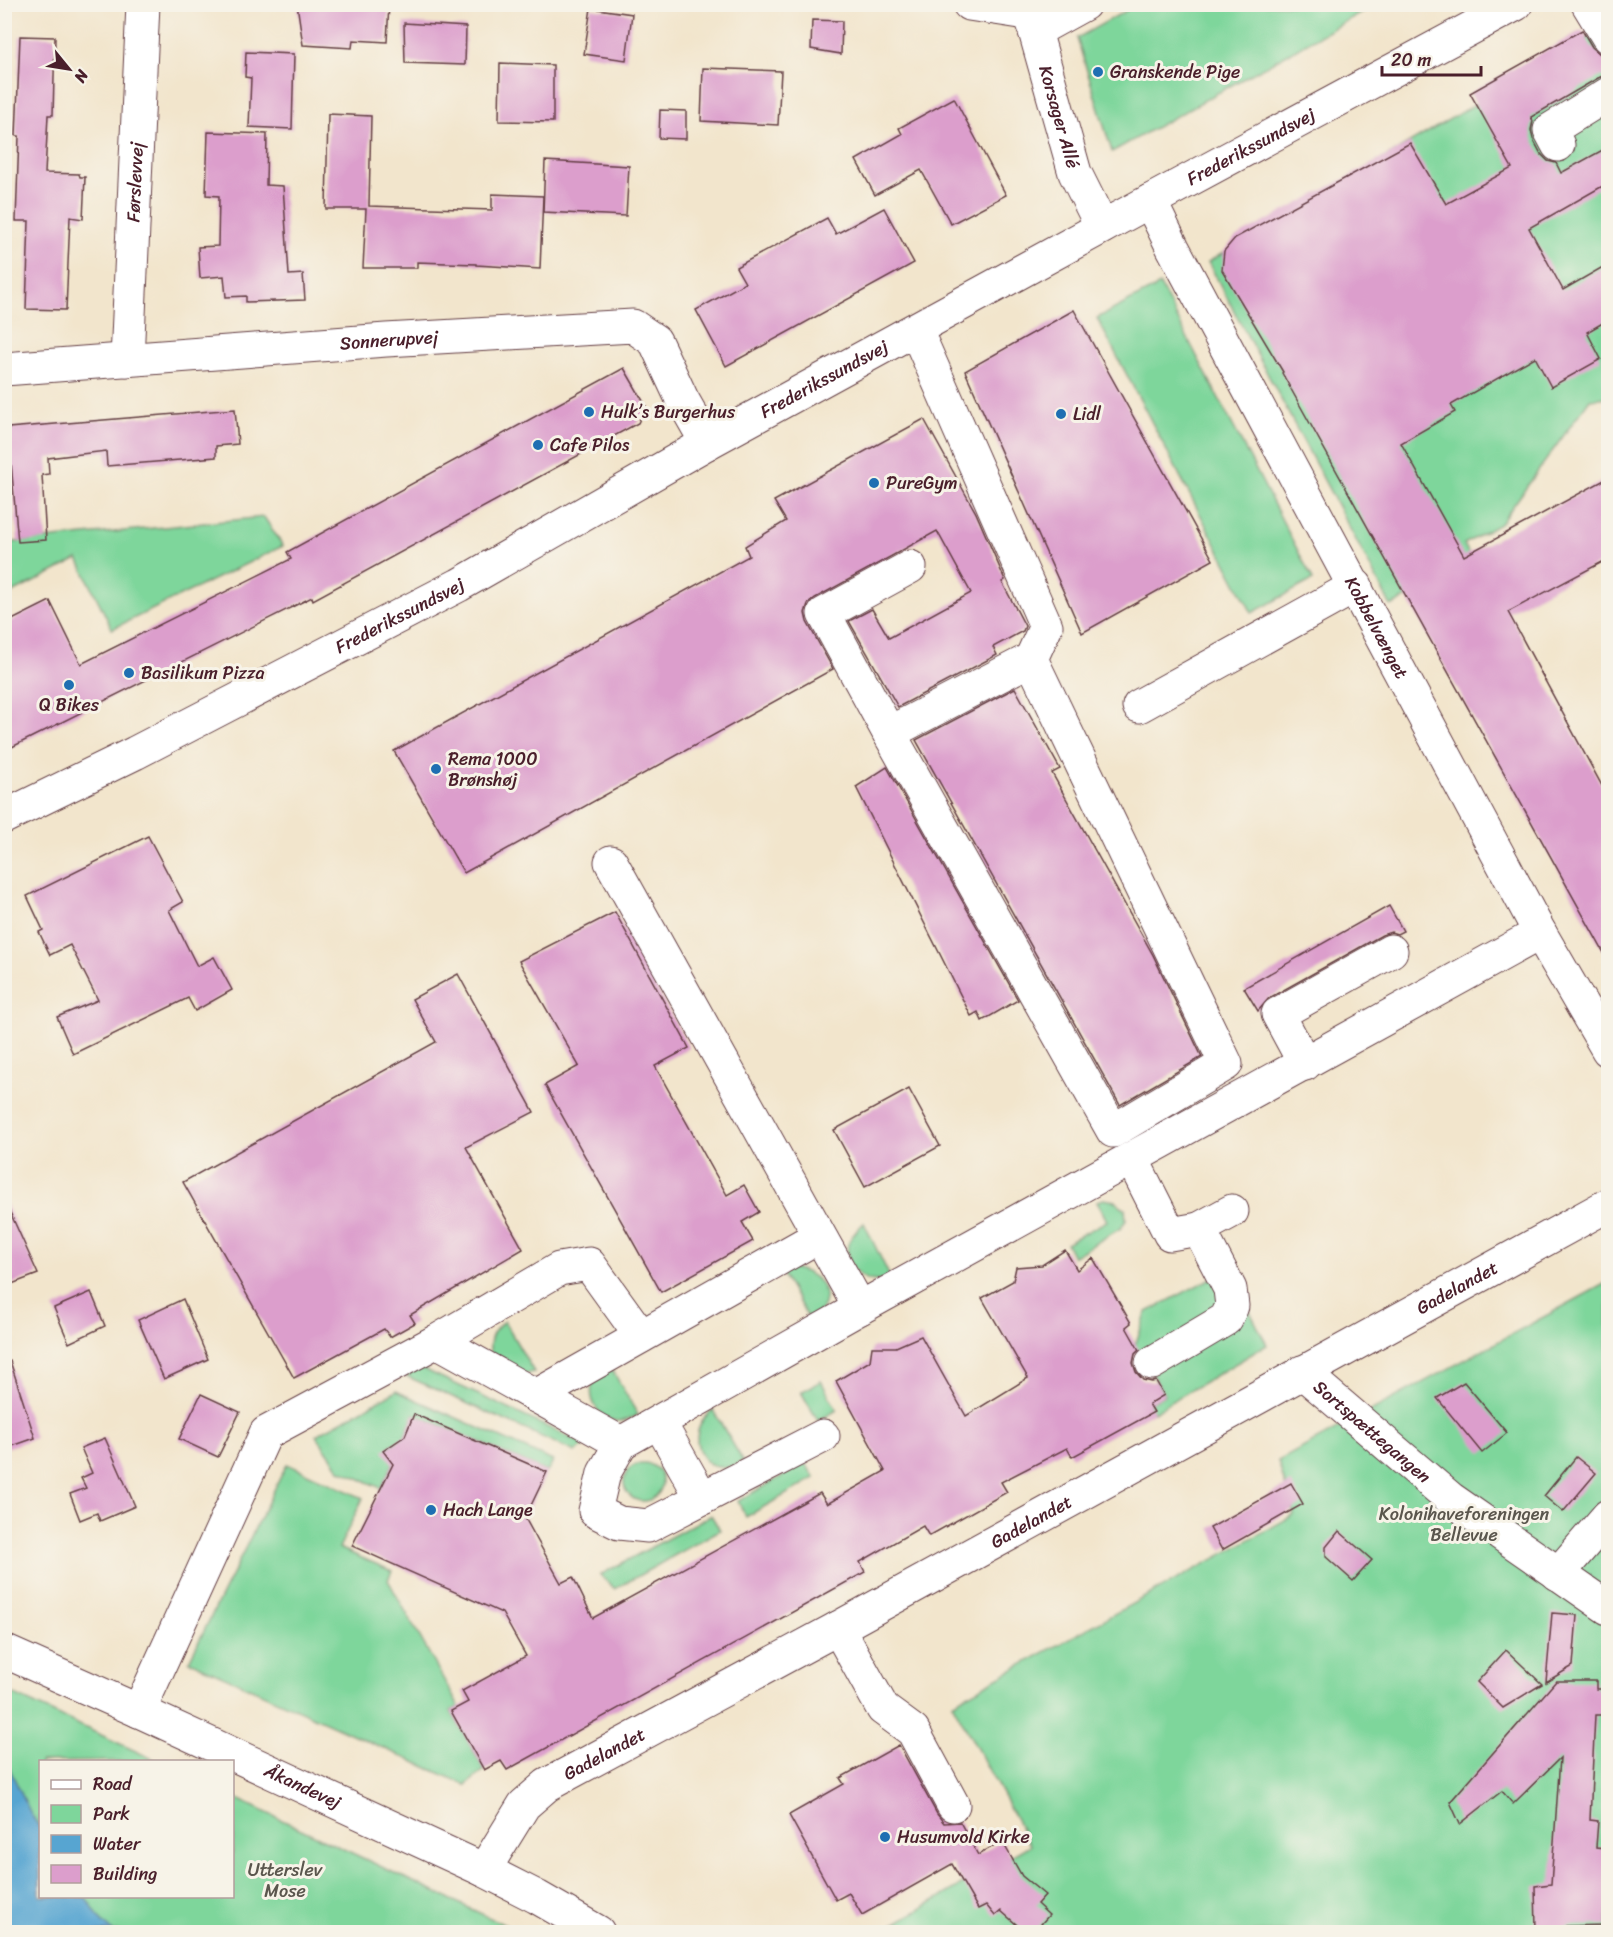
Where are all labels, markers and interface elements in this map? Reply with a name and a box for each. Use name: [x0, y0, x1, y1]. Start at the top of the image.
north arrow: [39, 39, 99, 99]
scale bar: [1382, 39, 1481, 77]
text: 20 m: [1391, 44, 1431, 76]
place label: Granskende Pige: [1110, 56, 1240, 88]
street label: Korsager Allé: [1029, 61, 1089, 172]
text: N: [66, 63, 97, 89]
marker: Granskende Pige: [1091, 65, 1105, 79]
street label: Frederikssundsvej: [1181, 99, 1321, 195]
street label: Førslevvej: [117, 141, 153, 223]
street label: Sonnerupvej: [339, 321, 440, 359]
street label: Frederikssundsvej: [754, 331, 894, 427]
place label: Hulk’s Burgerhus: [601, 396, 736, 428]
place label: Lidl: [1073, 398, 1102, 430]
marker: Hulk’s Burgerhus: [582, 405, 596, 419]
marker: Lidl: [1054, 407, 1068, 421]
place label: Cafe Pilos: [550, 429, 630, 461]
marker: Cafe Pilos: [531, 438, 545, 452]
place label: PureGym: [886, 467, 958, 499]
marker: PureGym: [867, 476, 881, 490]
street label: Frederikssundsvej: [329, 569, 471, 663]
street label: Kobbelvænget: [1336, 570, 1417, 685]
place label: Basilikum Pizza: [141, 657, 264, 689]
marker: Basilikum Pizza: [122, 666, 136, 680]
marker: Q Bikes: [62, 678, 76, 692]
place label: Q Bikes: [39, 689, 100, 721]
place label: Rema 1000 Brønshøj: [448, 743, 538, 796]
marker: Rema 1000 Brønshøj: [429, 762, 443, 776]
street label: Gadelandet: [1410, 1252, 1504, 1323]
street label: Sortspættegangen: [1306, 1372, 1439, 1492]
street label: Gadelandet: [984, 1486, 1078, 1557]
place label: Hach Lange: [443, 1494, 533, 1526]
park label: Kolonihaveforeningen Bellevue: [1379, 1498, 1549, 1551]
marker: Hach Lange: [424, 1503, 438, 1517]
street label: Gadelandet: [557, 1719, 652, 1789]
street label: Åkandevej: [258, 1754, 347, 1818]
legend: [39, 1760, 234, 1898]
text: Road: [93, 1768, 133, 1800]
text: Park: [93, 1798, 130, 1830]
place label: Husumvold Kirke: [897, 1821, 1030, 1853]
text: Water: [93, 1828, 142, 1860]
marker: Husumvold Kirke: [878, 1830, 892, 1844]
park label: Utterslev Mose: [248, 1854, 324, 1907]
text: Building: [93, 1858, 157, 1890]

